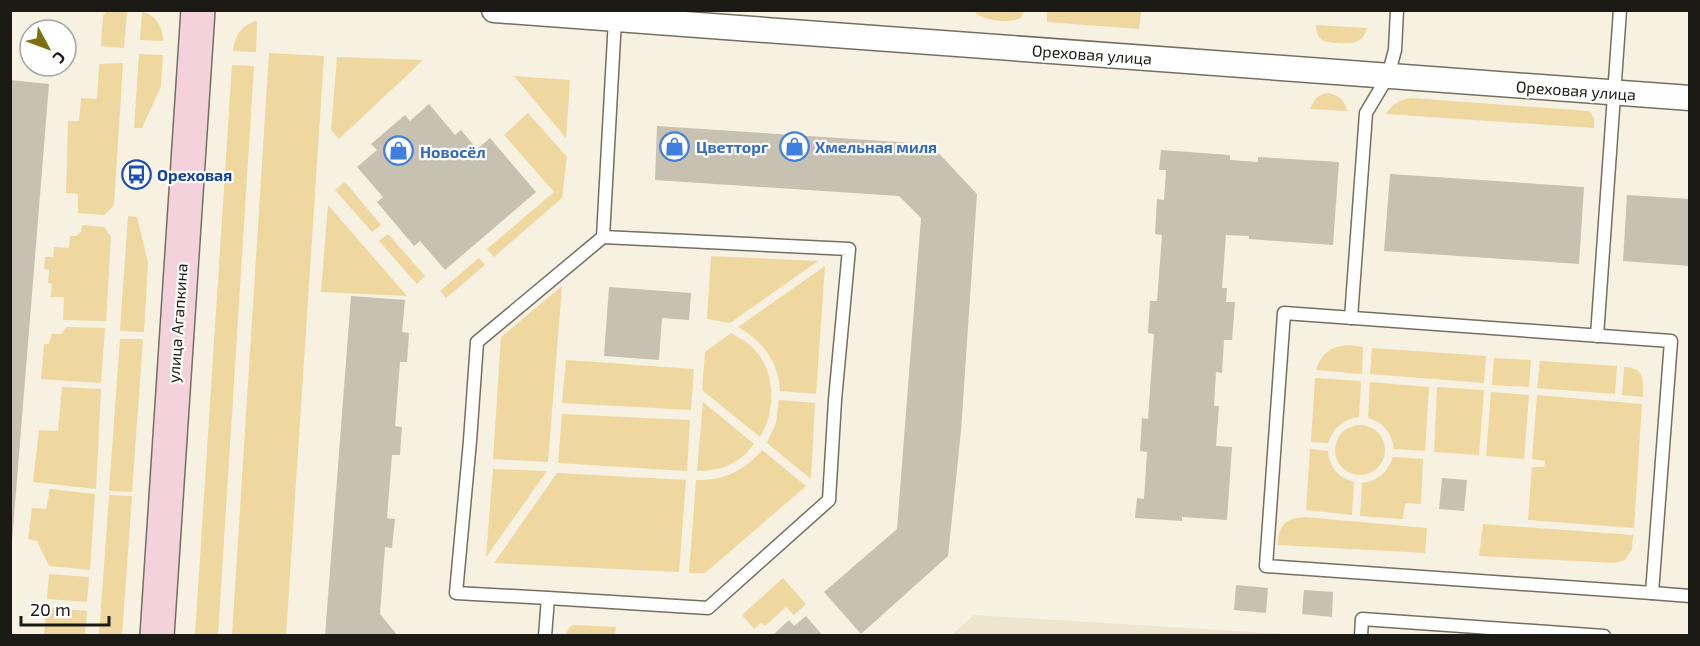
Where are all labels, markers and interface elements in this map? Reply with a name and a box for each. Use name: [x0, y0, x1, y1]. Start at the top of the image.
north arrow: [18, 18, 78, 78]
street label: Ореховая улица: [1031, 40, 1153, 69]
text: С: [49, 48, 70, 68]
street label: Ореховая улица: [1515, 76, 1637, 105]
shop icon: Цветторг: [659, 130, 691, 162]
shop icon: Хмельная миля: [778, 130, 810, 162]
shop icon: Новосёл: [383, 135, 415, 167]
place label: Цветторг: [696, 137, 769, 156]
place label: Хмельная миля: [815, 137, 937, 156]
place label: Новосёл: [420, 142, 486, 161]
bus stop icon: Ореховая: [120, 158, 152, 190]
place label: Ореховая: [157, 165, 232, 184]
street label: улица Агапкина: [163, 263, 192, 383]
scale bar: [21, 589, 110, 627]
text: 20 m: [30, 598, 71, 620]

